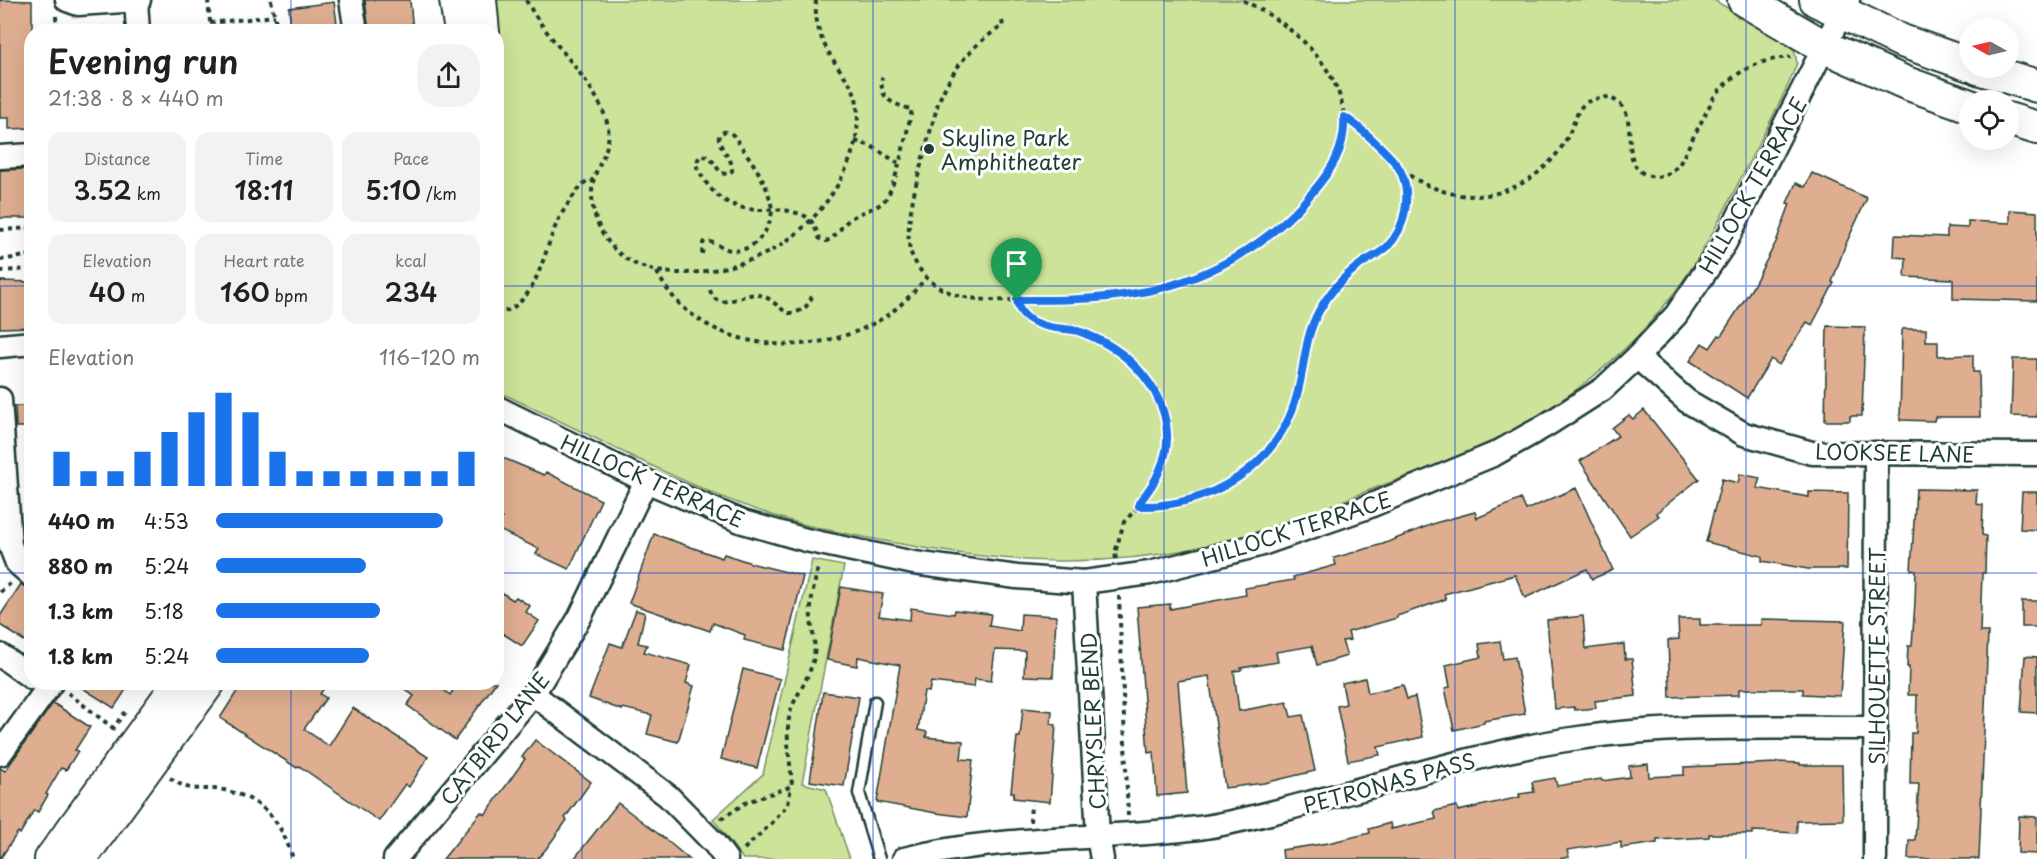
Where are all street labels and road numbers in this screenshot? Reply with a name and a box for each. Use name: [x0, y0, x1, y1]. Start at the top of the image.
street label: HILLOCK TERRACE: [1690, 91, 1814, 279]
street label: HILLOCK TERRACE: [556, 425, 750, 535]
street label: LOOKSEE LANE: [1815, 435, 1975, 469]
street label: HILLOCK TERRACE: [1197, 482, 1395, 574]
street label: SILHOUETTE STREET: [1860, 546, 1892, 765]
street label: CHRYSLER BEND: [1071, 631, 1113, 811]
street label: CATBIRD LANE: [432, 664, 556, 812]
street label: PETRONAS PASS: [1299, 744, 1479, 820]

